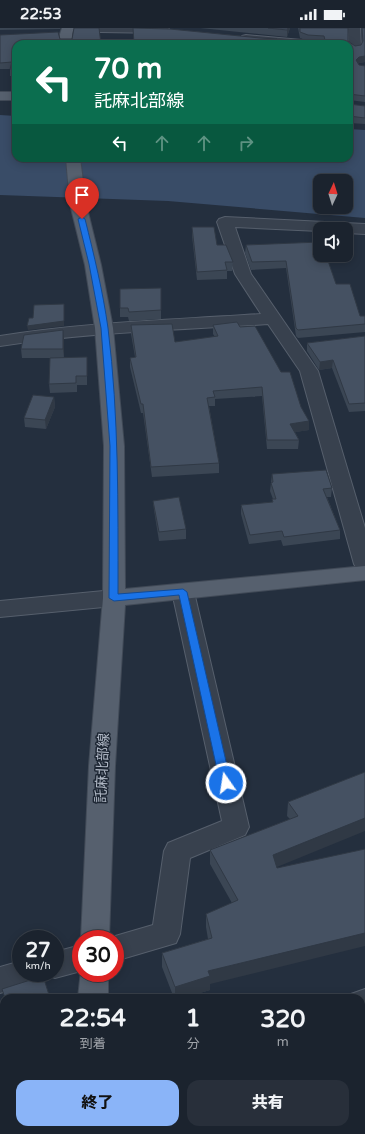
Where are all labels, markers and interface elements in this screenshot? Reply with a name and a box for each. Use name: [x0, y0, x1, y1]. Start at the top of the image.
text: 22:53: [20, 5, 62, 23]
text: 70 m: [94, 52, 162, 86]
icon: left: [28, 56, 80, 108]
text: 託麻北部線: [94, 90, 184, 112]
icon: left: [109, 132, 131, 154]
icon: ahead: [151, 132, 173, 154]
icon: ahead: [193, 132, 215, 154]
icon: right: [235, 132, 257, 154]
north arrow: [313, 174, 353, 214]
map controls: [313, 174, 353, 262]
pin: [65, 178, 99, 219]
icon: arrive: [71, 184, 93, 206]
button: sound: [313, 222, 353, 262]
street label: 託麻北部線: [92, 733, 113, 803]
position arrow: [205, 762, 247, 804]
speed limit sign: 30: [72, 930, 124, 982]
text: 27: [25, 939, 51, 963]
text: km/h: [25, 960, 51, 972]
text: 22:54: [60, 1004, 126, 1033]
text: 1: [186, 1004, 201, 1033]
text: 320: [260, 1005, 305, 1034]
text: m: [277, 1034, 289, 1050]
text: 到着: [80, 1036, 106, 1052]
text: 分: [187, 1036, 200, 1052]
button: 終了: [16, 1080, 179, 1126]
button: 共有: [187, 1080, 349, 1126]

